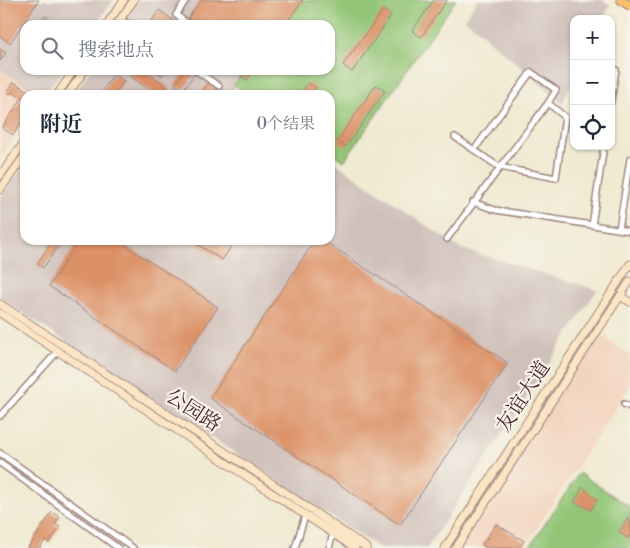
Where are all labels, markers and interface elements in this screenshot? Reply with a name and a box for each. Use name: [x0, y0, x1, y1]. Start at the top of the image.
map controls: [570, 15, 615, 150]
button: +: [570, 15, 615, 60]
search box: [20, 20, 335, 75]
icon: search: [38, 34, 66, 62]
text: 搜索地点: [78, 38, 154, 62]
button: −: [570, 60, 615, 105]
button: locate: [570, 105, 615, 150]
text: 附近: [40, 112, 82, 138]
text: 0个结果: [256, 114, 315, 134]
street label: 友谊大道: [492, 357, 556, 437]
street label: 公园路: [161, 384, 225, 438]

